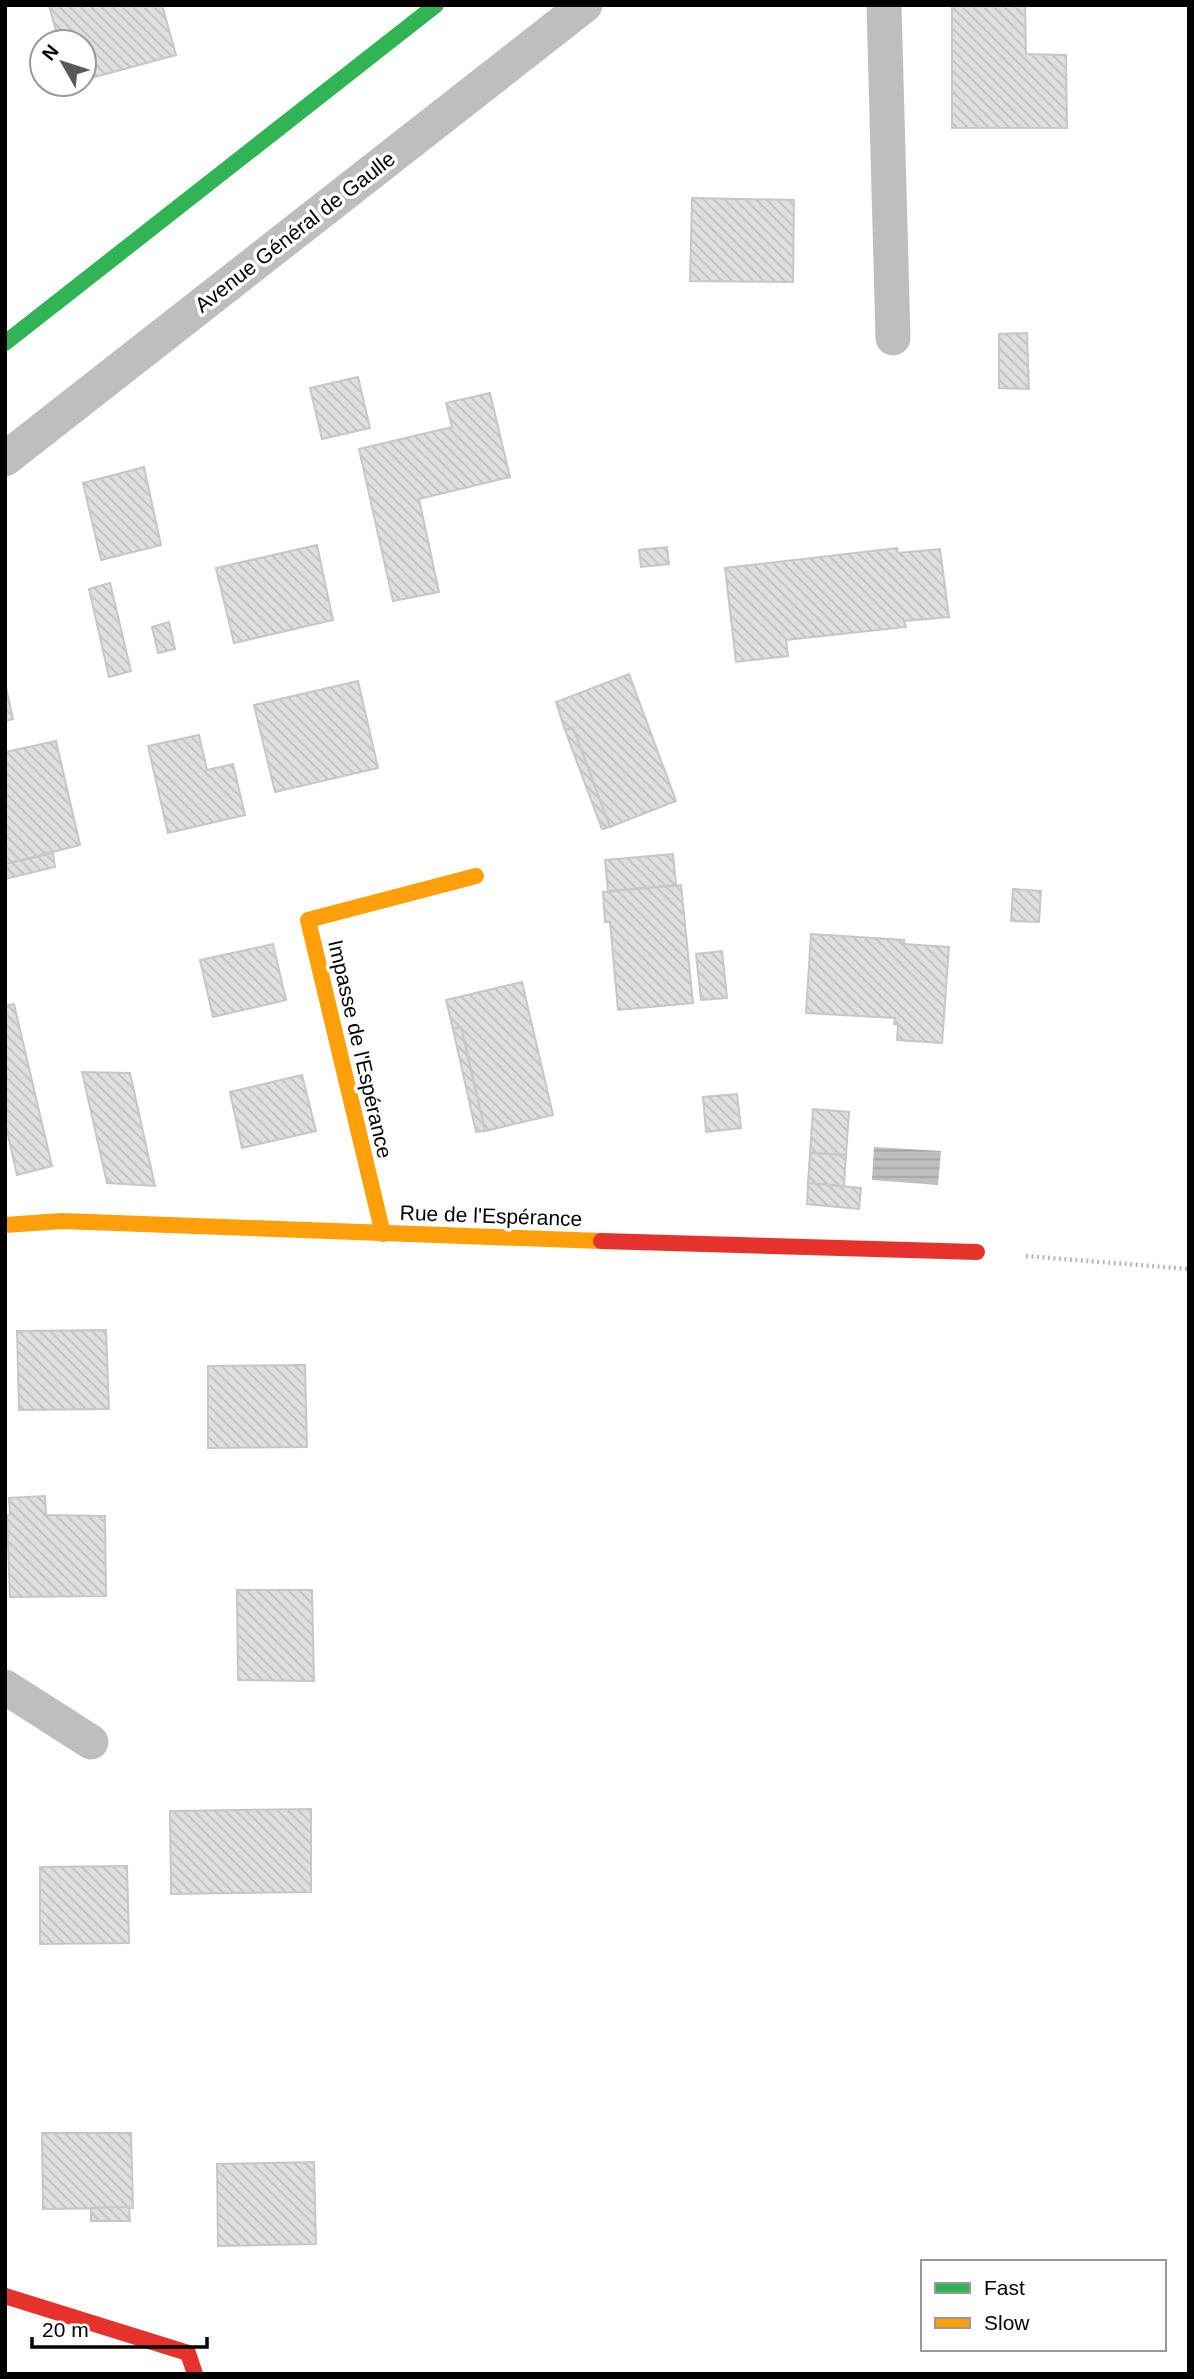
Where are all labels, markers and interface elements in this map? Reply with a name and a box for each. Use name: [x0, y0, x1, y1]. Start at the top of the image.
north arrow: [28, 28, 98, 98]
text: N: [38, 41, 63, 65]
street label: Avenue Général de Gaulle: [190, 146, 399, 317]
street label: Impasse de l'Espérance: [324, 937, 397, 1160]
street label: Rue de l'Espérance: [399, 1201, 583, 1230]
legend: [921, 2260, 1166, 2351]
text: Fast: [984, 2276, 1025, 2299]
scale bar: [32, 2306, 206, 2350]
text: Slow: [984, 2311, 1030, 2334]
text: 20 m: [42, 2318, 89, 2341]

